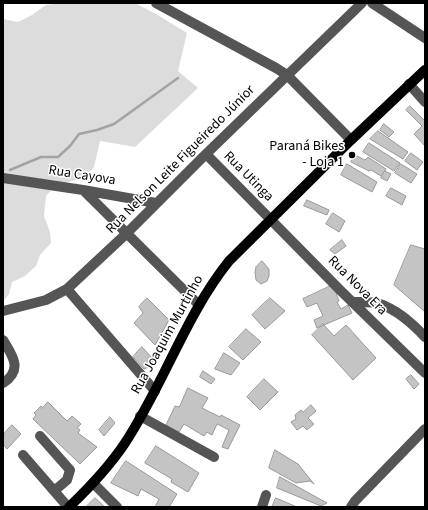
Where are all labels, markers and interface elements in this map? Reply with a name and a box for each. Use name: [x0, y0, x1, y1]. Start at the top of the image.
street label: Rua Nelson Leite Figueiredo Júnior: [103, 82, 259, 238]
place label: Paraná Bikes - Loja 1: [269, 139, 344, 172]
street label: Rua Utinga: [219, 148, 277, 206]
marker: Paraná Bikes - Loja 1: [347, 150, 357, 160]
street label: Rua Cayova: [47, 162, 117, 190]
street label: Rua Nova Era: [324, 253, 390, 319]
street label: Rua Joaquim Murtinho: [128, 273, 208, 397]

